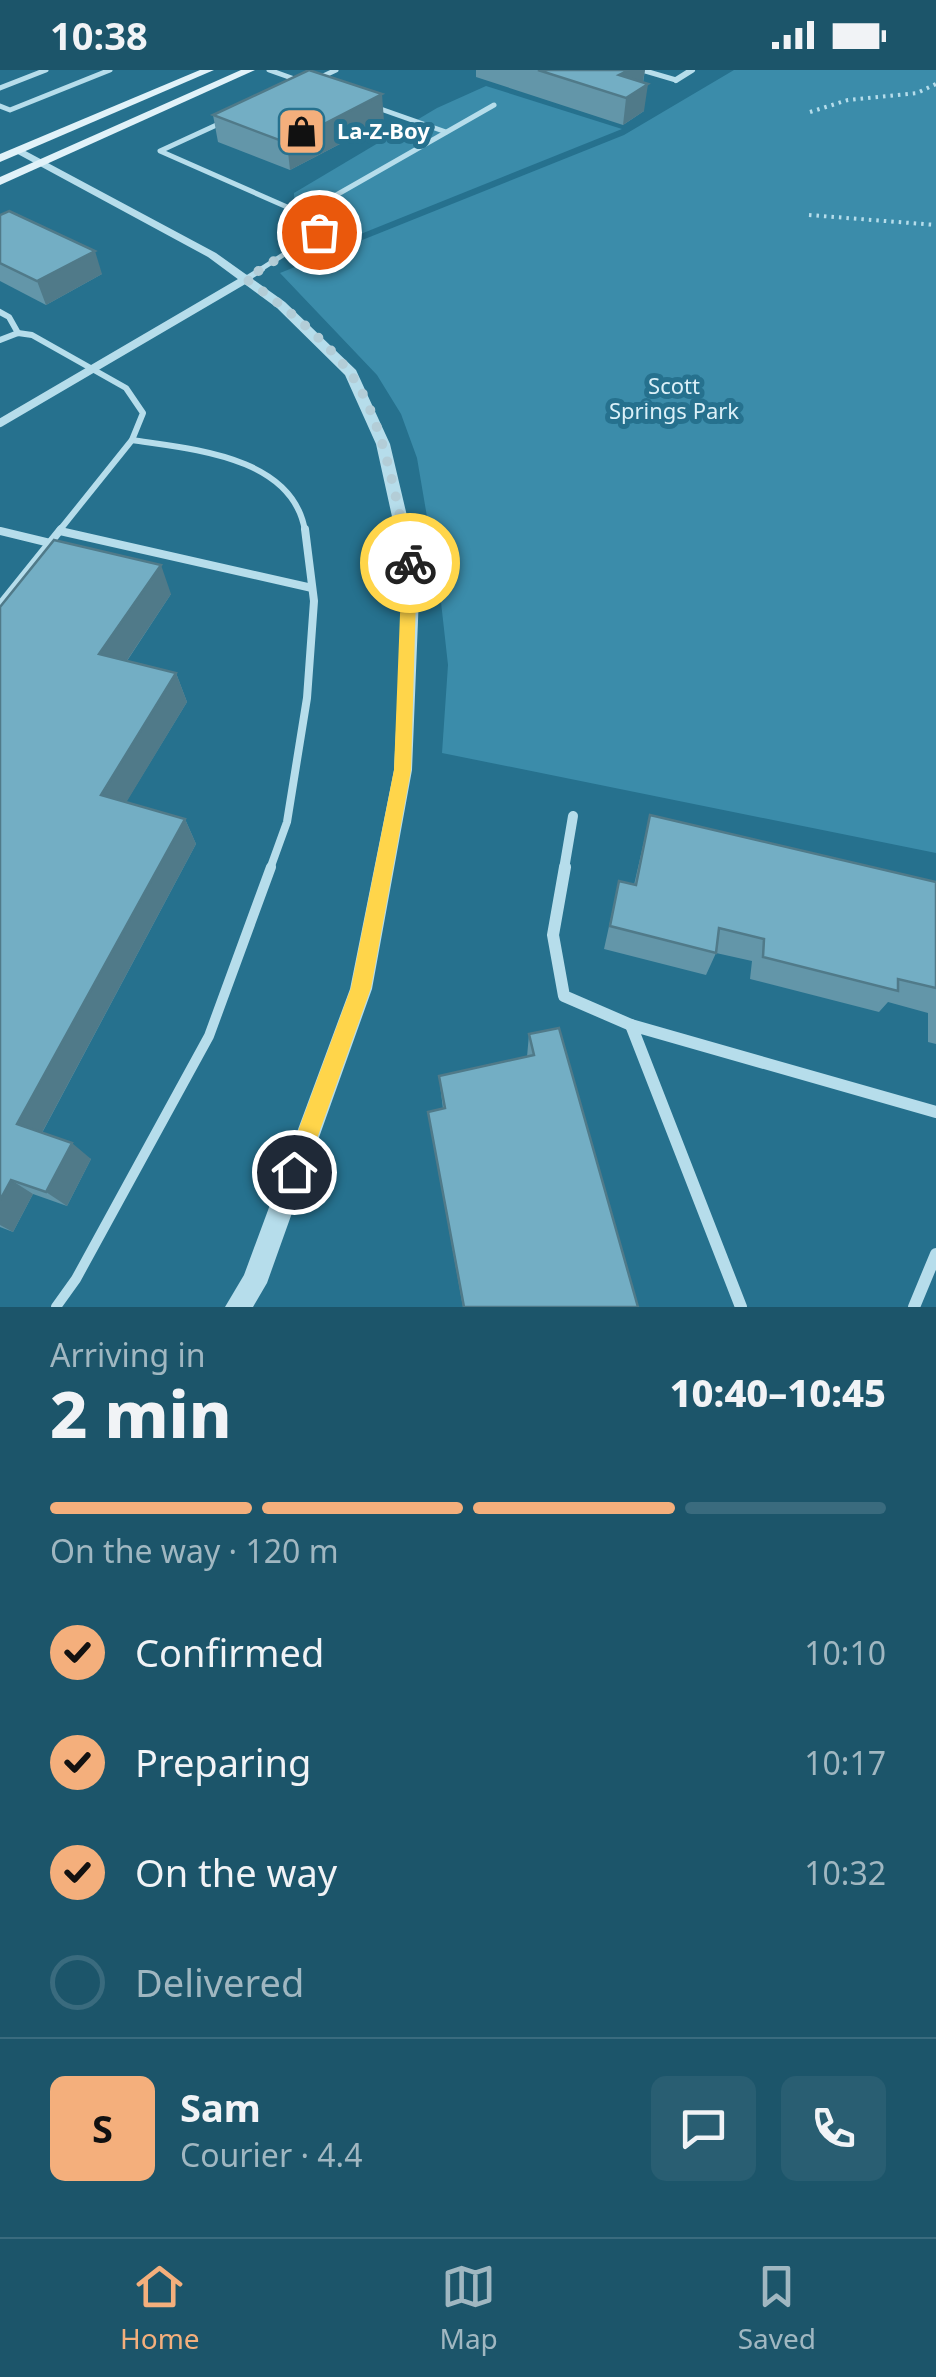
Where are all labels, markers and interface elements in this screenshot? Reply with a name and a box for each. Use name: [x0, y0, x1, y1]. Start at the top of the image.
text: 10:38: [50, 9, 148, 61]
shop icon: La-Z-Boy: [276, 105, 328, 157]
place label: La-Z-Boy: [337, 115, 430, 145]
pin: [277, 190, 362, 275]
icon: bag: [292, 205, 347, 260]
park label: Scott Springs Park: [609, 370, 739, 425]
courier: [360, 513, 460, 613]
icon: bike: [383, 536, 438, 591]
pin: [252, 1130, 337, 1215]
icon: home: [267, 1145, 322, 1200]
text: Arriving in: [50, 1333, 205, 1376]
text: 10:40–10:45: [670, 1366, 886, 1418]
text: 2 min: [50, 1369, 232, 1457]
text: On the way · 120 m: [50, 1529, 339, 1572]
icon: check: [50, 1625, 105, 1680]
text: Confirmed: [135, 1626, 324, 1678]
text: 10:10: [804, 1631, 886, 1674]
icon: check: [50, 1735, 105, 1790]
text: Preparing: [135, 1736, 311, 1788]
text: 10:17: [804, 1741, 886, 1784]
icon: check: [50, 1845, 105, 1900]
text: On the way: [135, 1846, 337, 1898]
text: 10:32: [804, 1851, 886, 1894]
text: Delivered: [135, 1956, 304, 2008]
button: chat: [651, 2076, 756, 2181]
button: phone: [781, 2076, 886, 2181]
text: Sam: [180, 2081, 261, 2133]
text: S: [92, 2102, 113, 2154]
text: Courier · 4.4: [180, 2133, 363, 2176]
tab: Home: [120, 2259, 200, 2357]
tab: Map: [440, 2259, 498, 2357]
tab: Saved: [738, 2259, 816, 2357]

